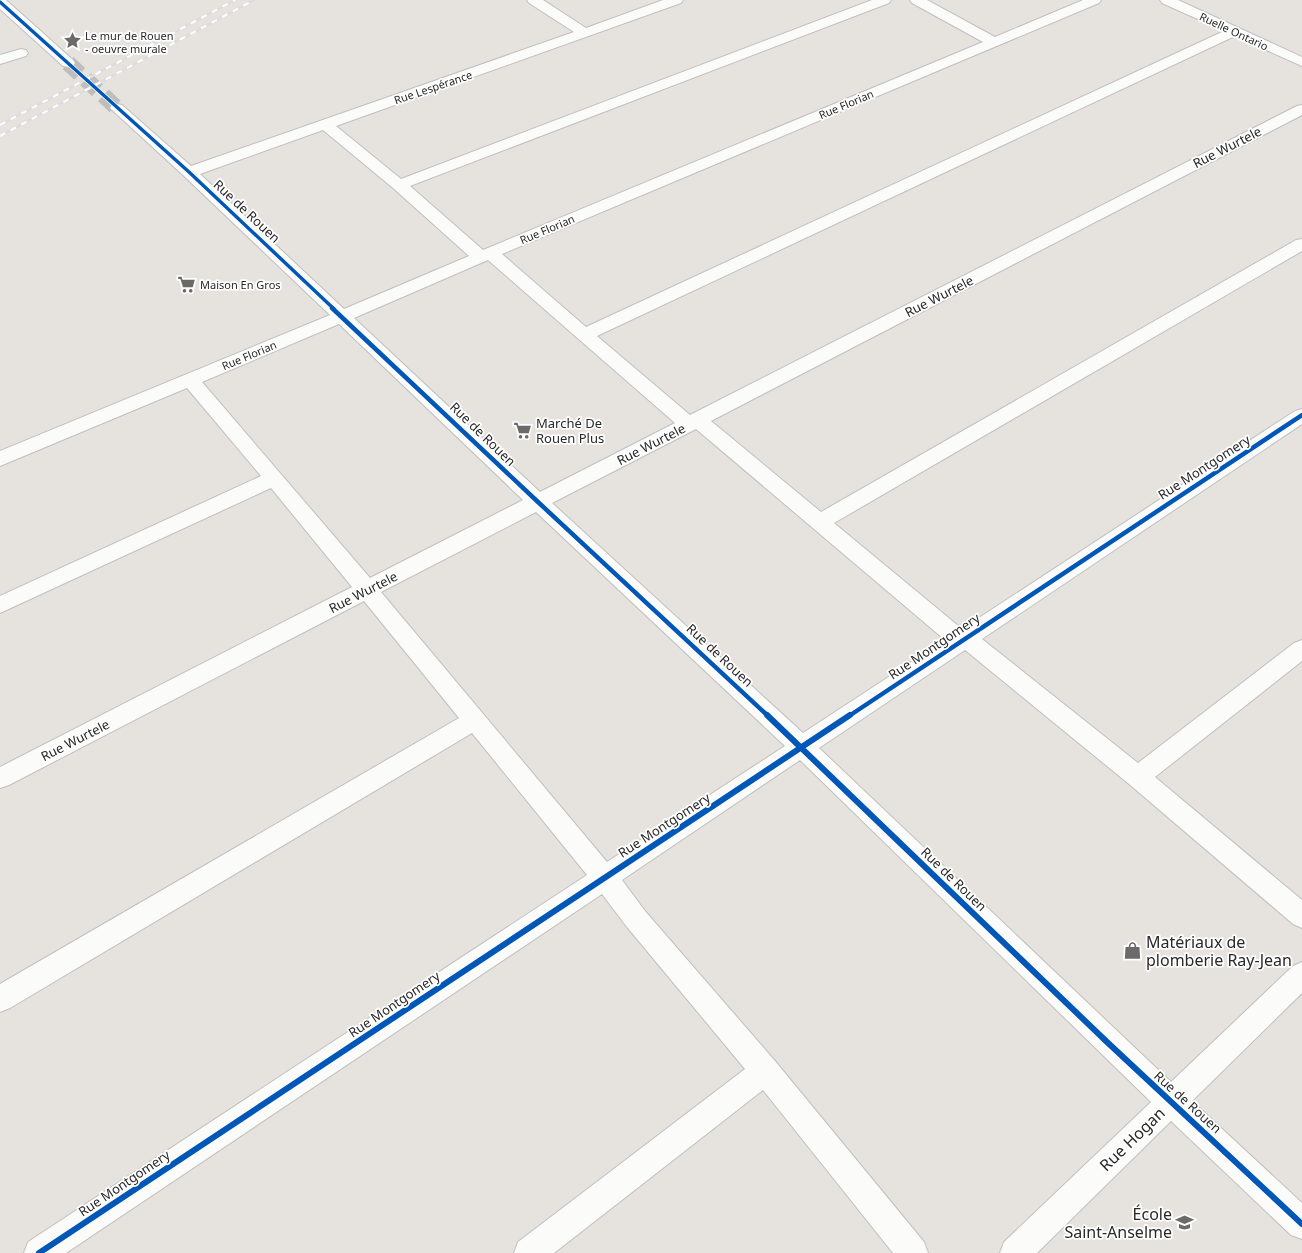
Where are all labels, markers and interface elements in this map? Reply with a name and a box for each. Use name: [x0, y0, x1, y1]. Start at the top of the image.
street label: Ruelle Ontario: [1197, 9, 1271, 54]
place label: Le mur de Rouen - oeuvre murale: [85, 28, 173, 56]
place icon: Le mur de Rouen - oeuvre murale: [62, 31, 82, 51]
street label: Rue Lespérance: [392, 67, 474, 107]
street label: Rue Florian: [816, 86, 876, 122]
street label: Rue Wurtele: [1190, 122, 1264, 172]
street label: Rue de Rouen: [210, 175, 284, 247]
street label: Rue Florian: [517, 211, 577, 247]
street label: Rue Wurtele: [902, 271, 976, 321]
supermarket icon: Maison En Gros: [177, 274, 197, 294]
place label: Maison En Gros: [200, 277, 281, 292]
street label: Rue Florian: [219, 337, 279, 373]
street label: Rue de Rouen: [446, 398, 520, 470]
place label: Marché De Rouen Plus: [536, 414, 604, 447]
street label: Rue Wurtele: [614, 419, 688, 469]
supermarket icon: Marché De Rouen Plus: [513, 420, 533, 440]
street label: Rue Montgomery: [1154, 430, 1254, 504]
street label: Rue Wurtele: [326, 567, 400, 617]
street label: Rue Montgomery: [885, 609, 984, 683]
street label: Rue de Rouen: [683, 619, 757, 691]
street label: Rue Wurtele: [38, 715, 112, 765]
street label: Rue Montgomery: [614, 788, 714, 862]
street label: Rue de Rouen: [917, 843, 991, 915]
place label: Matériaux de plomberie Ray-Jean: [1146, 931, 1292, 971]
shop icon: Matériaux de plomberie Ray-Jean: [1123, 941, 1143, 961]
street label: Rue Montgomery: [345, 967, 444, 1041]
street label: Rue de Rouen: [1150, 1067, 1226, 1137]
street label: Rue Hogan: [1094, 1102, 1170, 1176]
street label: Rue Montgomery: [75, 1146, 174, 1220]
place label: École Saint-Anselme: [1064, 1203, 1172, 1243]
school or university icon: École Saint-Anselme: [1175, 1213, 1195, 1233]

